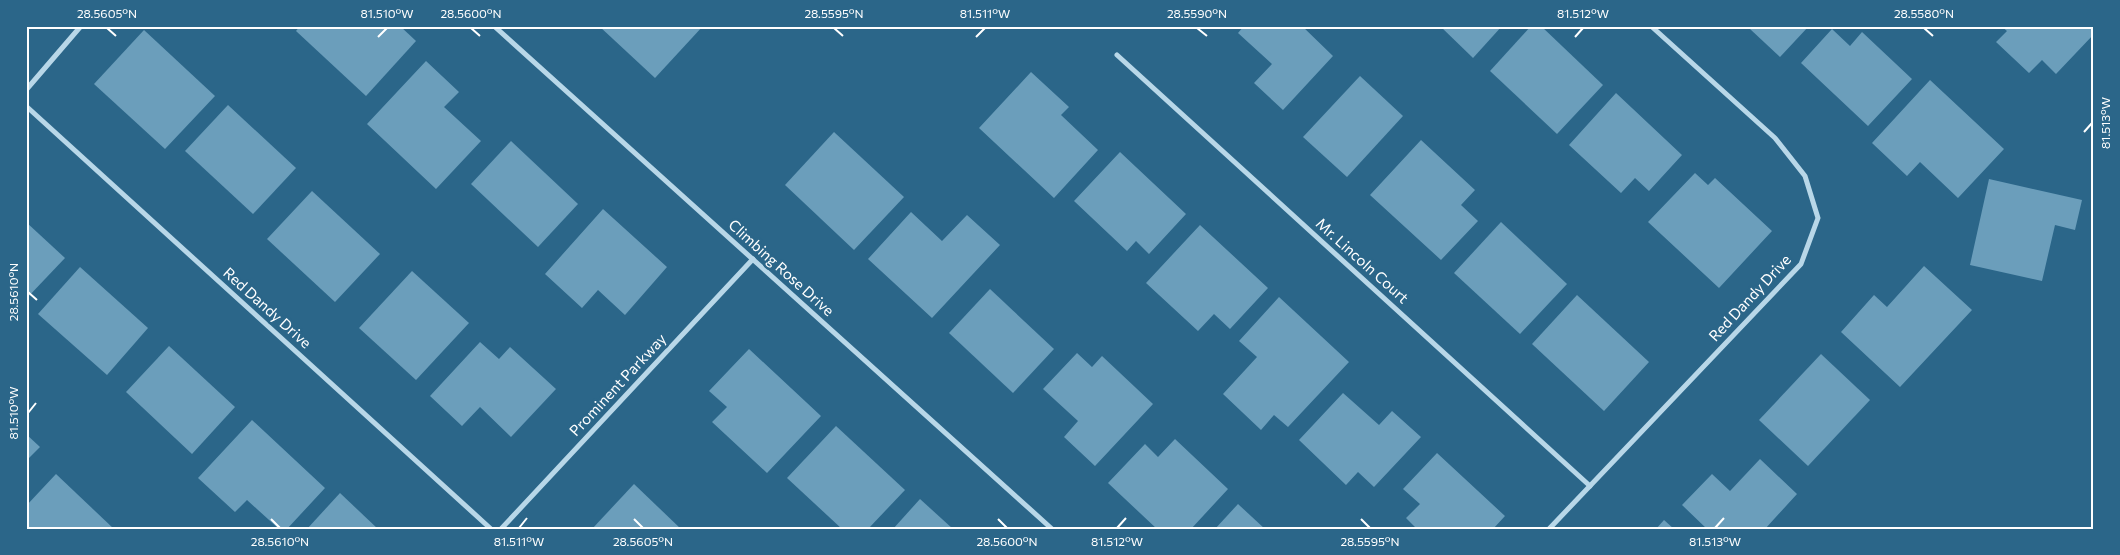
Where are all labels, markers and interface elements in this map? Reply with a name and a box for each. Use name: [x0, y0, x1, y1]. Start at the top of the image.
text: 28.5605°N: [77, 6, 137, 20]
text: 81.510°W: [361, 6, 413, 20]
text: 28.5600°N: [440, 6, 502, 20]
text: 28.5595°N: [804, 6, 864, 20]
text: 81.511°W: [960, 6, 1010, 20]
text: 28.5590°N: [1167, 6, 1227, 20]
text: 81.512°W: [1557, 6, 1609, 20]
text: 28.5580°N: [1894, 6, 1954, 20]
text: 81.513°W: [2098, 97, 2112, 149]
street label: Mr. Lincoln Court: [1313, 214, 1413, 307]
street label: Climbing Rose Drive: [725, 215, 838, 319]
street label: Red Dandy Drive: [1704, 250, 1794, 344]
text: 28.5610°N: [6, 263, 20, 321]
street label: Red Dandy Drive: [220, 263, 315, 351]
street label: Prominent Parkway: [565, 329, 670, 439]
text: 81.510°W: [6, 387, 20, 439]
text: 28.5610°N: [251, 534, 309, 548]
text: 81.511°W: [494, 534, 544, 548]
text: 28.5605°N: [613, 534, 673, 548]
text: 28.5600°N: [976, 534, 1038, 548]
text: 81.512°W: [1091, 534, 1143, 548]
text: 28.5595°N: [1340, 534, 1400, 548]
text: 81.513°W: [1689, 534, 1741, 548]

